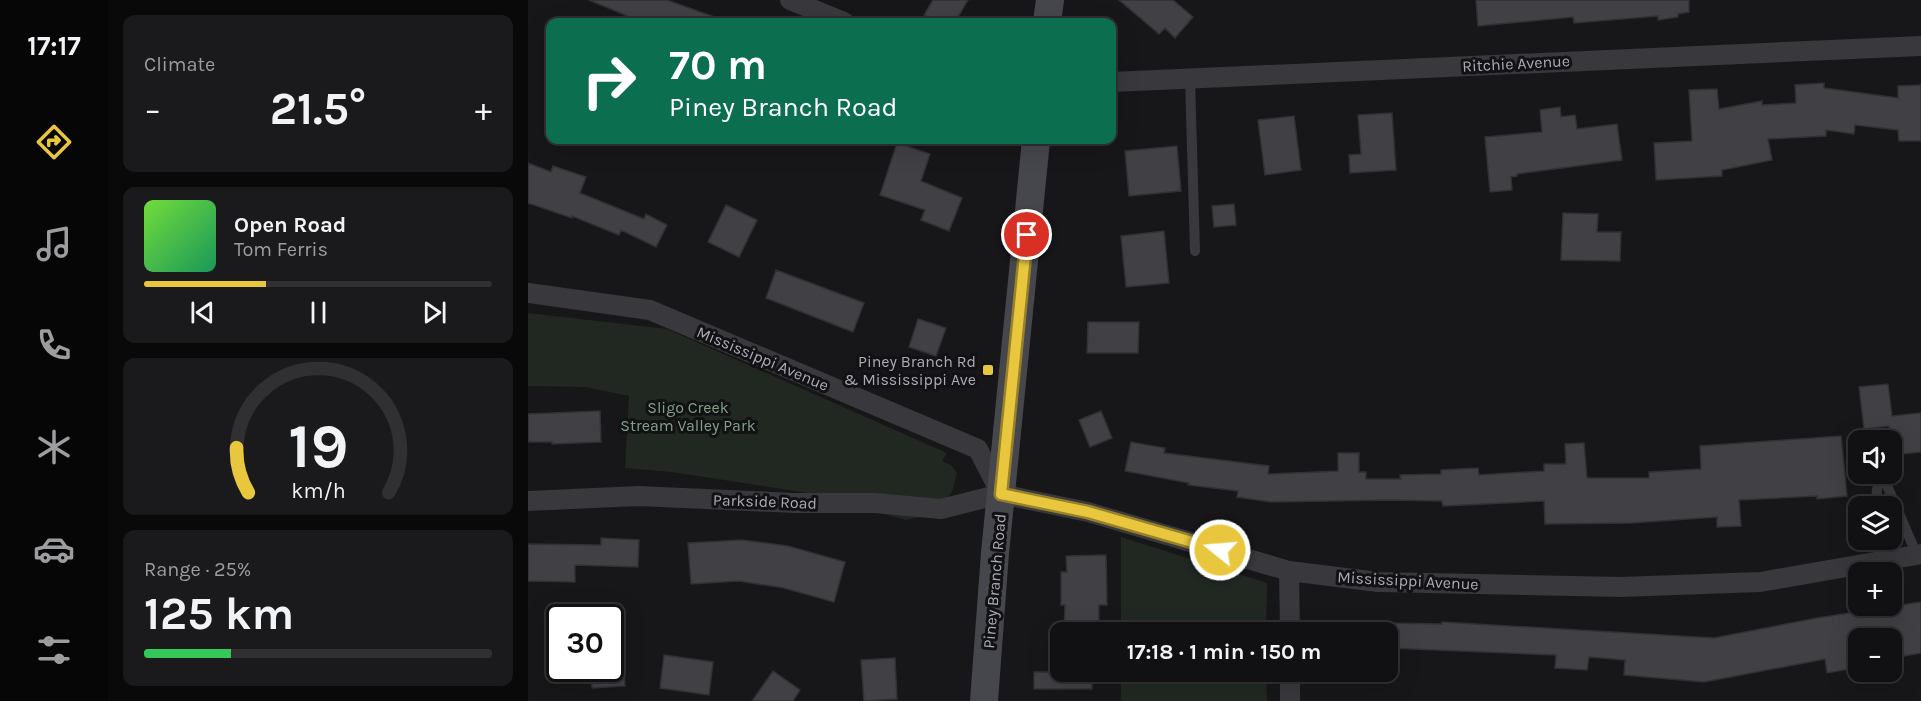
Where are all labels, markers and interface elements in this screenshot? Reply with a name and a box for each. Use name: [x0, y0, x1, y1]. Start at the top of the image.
text: 17:17: [27, 30, 81, 62]
text: 70 m: [669, 40, 767, 90]
icon: right: [570, 42, 648, 120]
street label: Ritchie Avenue: [1462, 51, 1570, 76]
text: Climate: [144, 53, 215, 76]
text: 21.5°: [270, 83, 366, 135]
text: −: [144, 90, 161, 128]
text: +: [475, 90, 492, 128]
text: Piney Branch Road: [669, 91, 898, 123]
icon: directions: [33, 121, 75, 163]
pin: [1001, 209, 1052, 260]
text: Open Road: [234, 212, 346, 238]
icon: arrive: [1010, 218, 1043, 251]
icon: music: [33, 223, 75, 265]
text: Tom Ferris: [234, 238, 328, 261]
icon: previous: [186, 296, 219, 329]
icon: pause: [302, 296, 335, 329]
icon: next: [418, 296, 451, 329]
street label: Mississippi Avenue: [694, 322, 832, 395]
icon: phone: [33, 324, 75, 366]
place label: Piney Branch Rd & Mississippi Ave: [844, 352, 976, 389]
marker: Piney Branch Rd & Mississippi Ave: [981, 363, 995, 377]
park label: Sligo Creek Stream Valley Park: [620, 398, 756, 435]
text: 19: [288, 410, 348, 483]
icon: climate: [33, 426, 75, 468]
map controls: [1848, 430, 1902, 682]
button: sound: [1848, 430, 1902, 484]
text: km/h: [291, 479, 345, 504]
street label: Parkside Road: [713, 490, 817, 513]
button: layers: [1848, 496, 1902, 550]
street label: Piney Branch Road: [979, 513, 1010, 649]
position arrow: [1188, 518, 1252, 582]
icon: car: [33, 528, 75, 570]
text: Range · 25%: [144, 558, 251, 581]
button: +: [1848, 562, 1902, 616]
street label: Mississippi Avenue: [1337, 567, 1479, 594]
text: 125 km: [144, 588, 294, 640]
speed limit sign: 30: [546, 604, 624, 682]
button: −: [1848, 628, 1902, 682]
icon: filters: [33, 629, 75, 671]
text: 17:18 · 1 min · 150 m: [1127, 639, 1321, 665]

